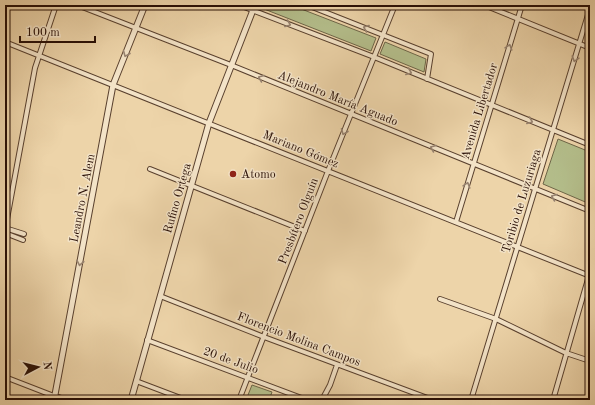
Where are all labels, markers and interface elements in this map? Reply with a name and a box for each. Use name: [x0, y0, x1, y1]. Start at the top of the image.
scale bar: [20, 18, 95, 44]
one-way arrow: [285, 20, 292, 28]
one-way arrow: [362, 24, 369, 32]
text: 100 m: [26, 27, 60, 39]
one-way arrow: [504, 44, 513, 51]
one-way arrow: [122, 51, 130, 58]
one-way arrow: [571, 55, 580, 62]
street label: Avenida Libertador: [460, 62, 500, 161]
one-way arrow: [406, 67, 413, 75]
street label: Alejandro María Aguado: [276, 69, 399, 129]
one-way arrow: [258, 74, 265, 82]
one-way arrow: [526, 116, 533, 124]
one-way arrow: [341, 128, 349, 136]
street label: Mariano Gómez: [261, 129, 340, 171]
one-way arrow: [430, 144, 437, 152]
street label: Toribio de Luzuriaga: [500, 148, 544, 255]
street label: Leandro N. Alem: [69, 152, 98, 243]
street label: Rufino Ortega: [162, 162, 194, 235]
marker: Atomo: [228, 169, 238, 179]
place label: Atomo: [241, 169, 276, 181]
street label: Presbítero Olguín: [277, 176, 321, 266]
one-way arrow: [462, 181, 471, 188]
one-way arrow: [550, 193, 557, 201]
one-way arrow: [76, 259, 84, 266]
street label: Florencio Molina Campos: [235, 311, 362, 369]
street label: 20 de Julio: [201, 345, 260, 376]
north arrow: [18, 347, 58, 387]
text: N: [40, 361, 52, 371]

